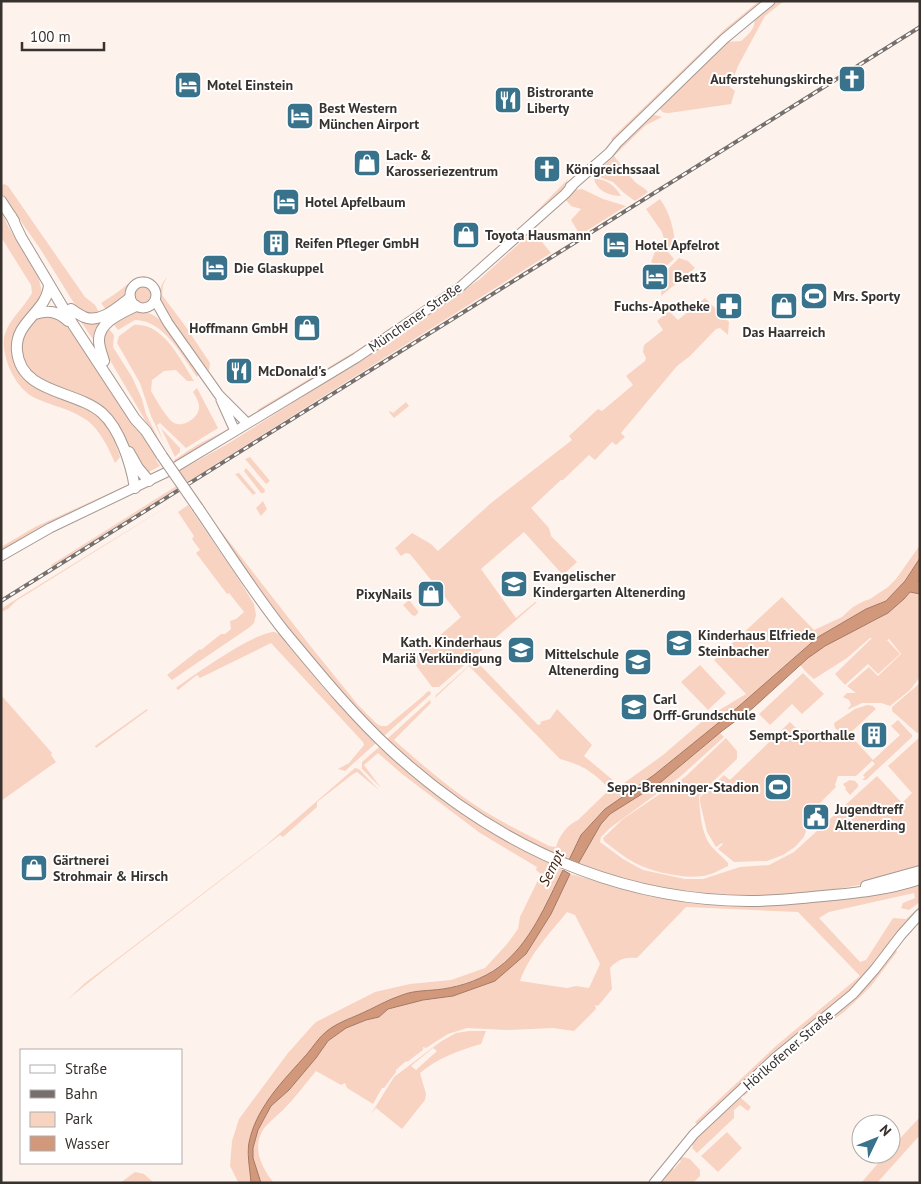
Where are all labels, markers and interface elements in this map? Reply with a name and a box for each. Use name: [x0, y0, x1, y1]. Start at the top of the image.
scale bar: [22, 20, 105, 52]
text: 100 m: [30, 27, 71, 46]
church icon: Auferstehungskirche: [837, 64, 867, 94]
hotel icon: Motel Einstein: [173, 70, 203, 100]
place label: Auferstehungskirche: [710, 70, 833, 88]
place label: Motel Einstein: [207, 76, 293, 94]
place label: Bistrorante Liberty: [527, 83, 594, 117]
restaurant icon: Bistrorante Liberty: [493, 85, 523, 115]
place label: Best Western München Airport: [319, 99, 419, 133]
hotel icon: Best Western München Airport: [285, 101, 315, 131]
place label: Lack- & Karosseriezentrum: [386, 146, 498, 180]
shop icon: Lack- & Karosseriezentrum: [352, 148, 382, 178]
church icon: Königreichssaal: [532, 154, 562, 184]
place label: Königreichssaal: [566, 160, 661, 178]
hotel icon: Hotel Apfelbaum: [271, 187, 301, 217]
place label: Hotel Apfelbaum: [305, 193, 405, 211]
shop icon: Toyota Hausmann: [451, 220, 481, 250]
place label: Toyota Hausmann: [485, 226, 591, 244]
building icon: Reifen Pfleger GmbH: [261, 228, 291, 258]
hotel icon: Hotel Apfelrot: [601, 230, 631, 260]
place label: Reifen Pfleger GmbH: [295, 234, 419, 252]
place label: Hotel Apfelrot: [635, 236, 720, 254]
hotel icon: Die Glaskuppel: [200, 253, 230, 283]
place label: Die Glaskuppel: [234, 259, 324, 277]
hotel icon: Bett3: [640, 262, 670, 292]
place label: Bett3: [674, 268, 707, 286]
street label: Münchener Straße: [365, 278, 465, 356]
sports icon: Mrs. Sporty: [799, 281, 829, 311]
place label: Mrs. Sporty: [833, 287, 900, 305]
pharmacy icon: Fuchs-Apotheke: [714, 291, 744, 321]
shop icon: Das Haarreich: [769, 291, 799, 321]
place label: Fuchs-Apotheke: [614, 297, 710, 315]
shop icon: Hoffmann GmbH: [292, 313, 322, 343]
place label: Hoffmann GmbH: [189, 319, 288, 337]
place label: Das Haarreich: [743, 323, 825, 341]
restaurant icon: McDonald's: [224, 356, 254, 386]
place label: McDonald's: [258, 362, 327, 380]
place label: Evangelischer Kindergarten Altenerding: [533, 567, 686, 601]
school or university icon: Evangelischer Kindergarten Altenerding: [499, 569, 529, 599]
shop icon: PixyNails: [416, 579, 446, 609]
place label: PixyNails: [356, 585, 412, 603]
place label: Kinderhaus Elfriede Steinbacher: [698, 626, 816, 660]
school or university icon: Kinderhaus Elfriede Steinbacher: [664, 628, 694, 658]
place label: Kath. Kinderhaus Mariä Verkündigung: [382, 633, 502, 667]
school or university icon: Kath. Kinderhaus Mariä Verkündigung: [506, 635, 536, 665]
place label: Mittelschule Altenerding: [545, 645, 619, 679]
school or university icon: Mittelschule Altenerding: [623, 647, 653, 677]
place label: Carl Orff-Grundschule: [653, 690, 756, 724]
school or university icon: Carl Orff-Grundschule: [619, 692, 649, 722]
building icon: Sempt-Sporthalle: [859, 720, 889, 750]
place label: Sempt-Sporthalle: [749, 726, 855, 744]
sports icon: Sepp-Brenninger-Stadion: [763, 772, 793, 802]
place label: Sepp-Brenninger-Stadion: [607, 778, 759, 796]
place label: Jugendtreff Altenerding: [834, 800, 906, 834]
public building icon: Jugendtreff Altenerding: [801, 802, 831, 832]
water label: Sempt: [534, 845, 569, 889]
place label: Gärtnerei Strohmair & Hirsch: [53, 851, 168, 885]
shop icon: Gärtnerei Strohmair & Hirsch: [19, 853, 49, 883]
street label: Hörlkofener Straße: [739, 1006, 837, 1094]
legend: [20, 1049, 182, 1164]
text: Straße: [65, 1059, 107, 1078]
text: Bahn: [65, 1084, 98, 1103]
text: Park: [65, 1109, 93, 1128]
north arrow: [851, 1114, 901, 1164]
text: N: [876, 1121, 895, 1140]
text: Wasser: [65, 1134, 110, 1153]

